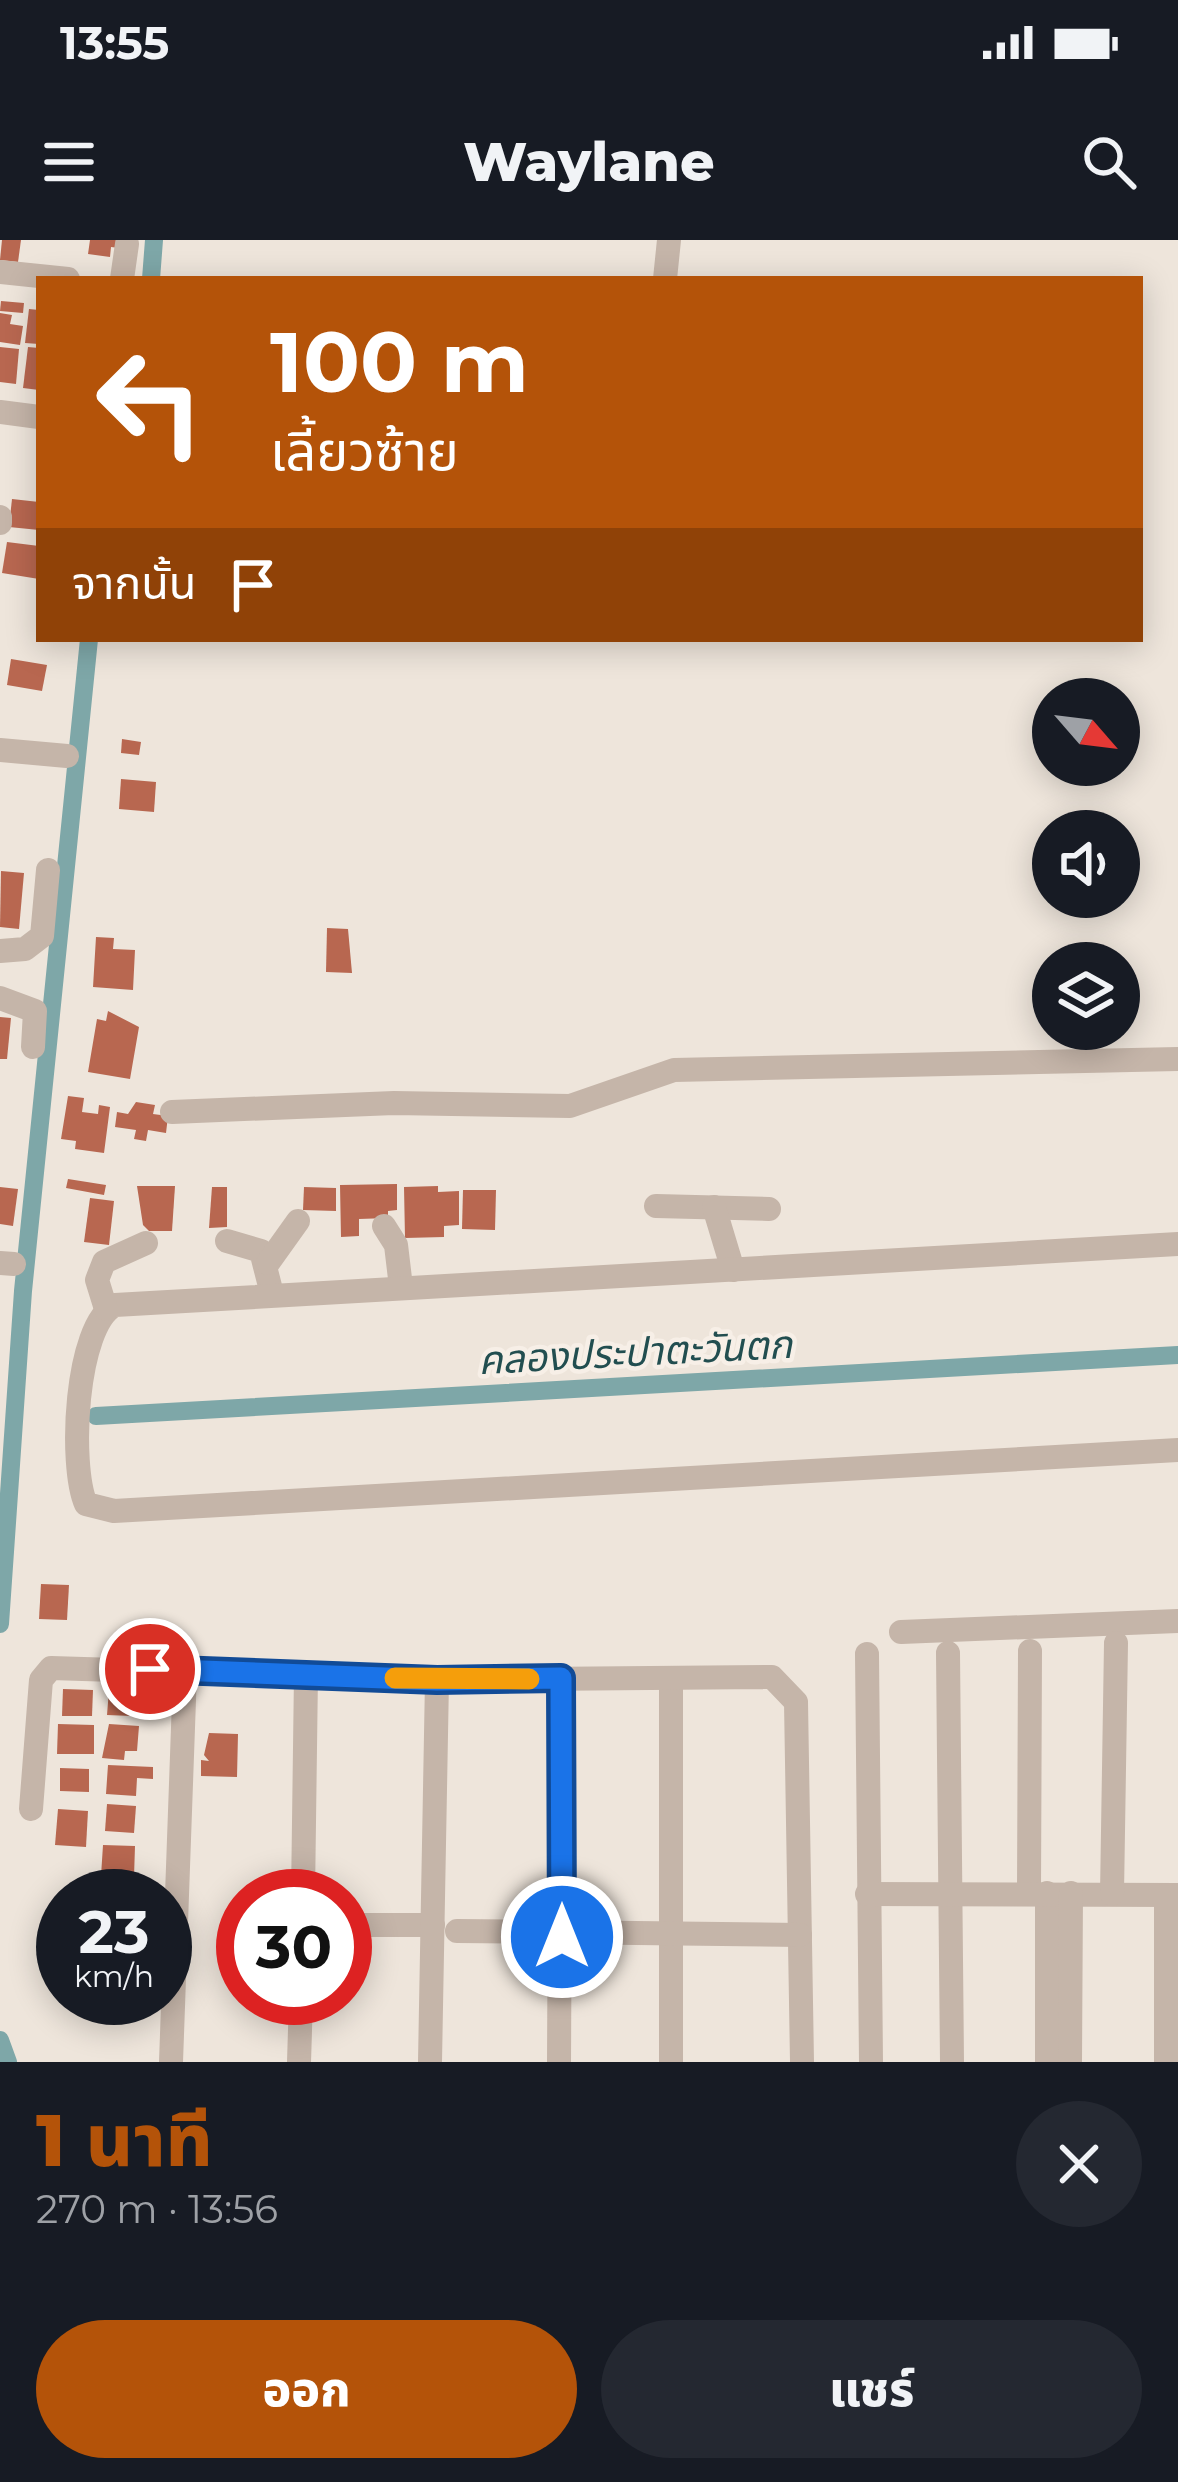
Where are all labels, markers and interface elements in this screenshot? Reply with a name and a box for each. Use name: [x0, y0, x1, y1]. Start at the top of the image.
text: 13:55: [60, 15, 169, 70]
icon: menu: [36, 129, 102, 195]
text: Waylane: [463, 129, 715, 195]
icon: search: [1076, 129, 1142, 195]
text: 100 m: [270, 311, 529, 413]
icon: left: [72, 324, 228, 480]
text: เลี้ยวซ้าย: [270, 418, 459, 484]
icon: arrive: [220, 552, 286, 618]
text: จากนั้น: [72, 555, 196, 610]
north arrow: [1032, 678, 1140, 786]
map controls: [1032, 678, 1140, 1050]
button: sound: [1032, 810, 1140, 918]
button: layers: [1032, 942, 1140, 1050]
water label: คลองประปาตะวันตก: [477, 1320, 795, 1384]
pin: [99, 1618, 201, 1720]
icon: arrive: [117, 1636, 183, 1702]
speed limit sign: 30: [216, 1869, 372, 2025]
position arrow: [499, 1874, 625, 2000]
text: 23: [79, 1895, 149, 1968]
text: km/h: [74, 1958, 154, 1995]
text: 1 นาที: [36, 2096, 212, 2184]
button: close: [1016, 2101, 1142, 2227]
text: 270 m · 13:56: [36, 2185, 278, 2233]
button: ออก: [36, 2320, 577, 2458]
button: แชร์: [601, 2320, 1142, 2458]

